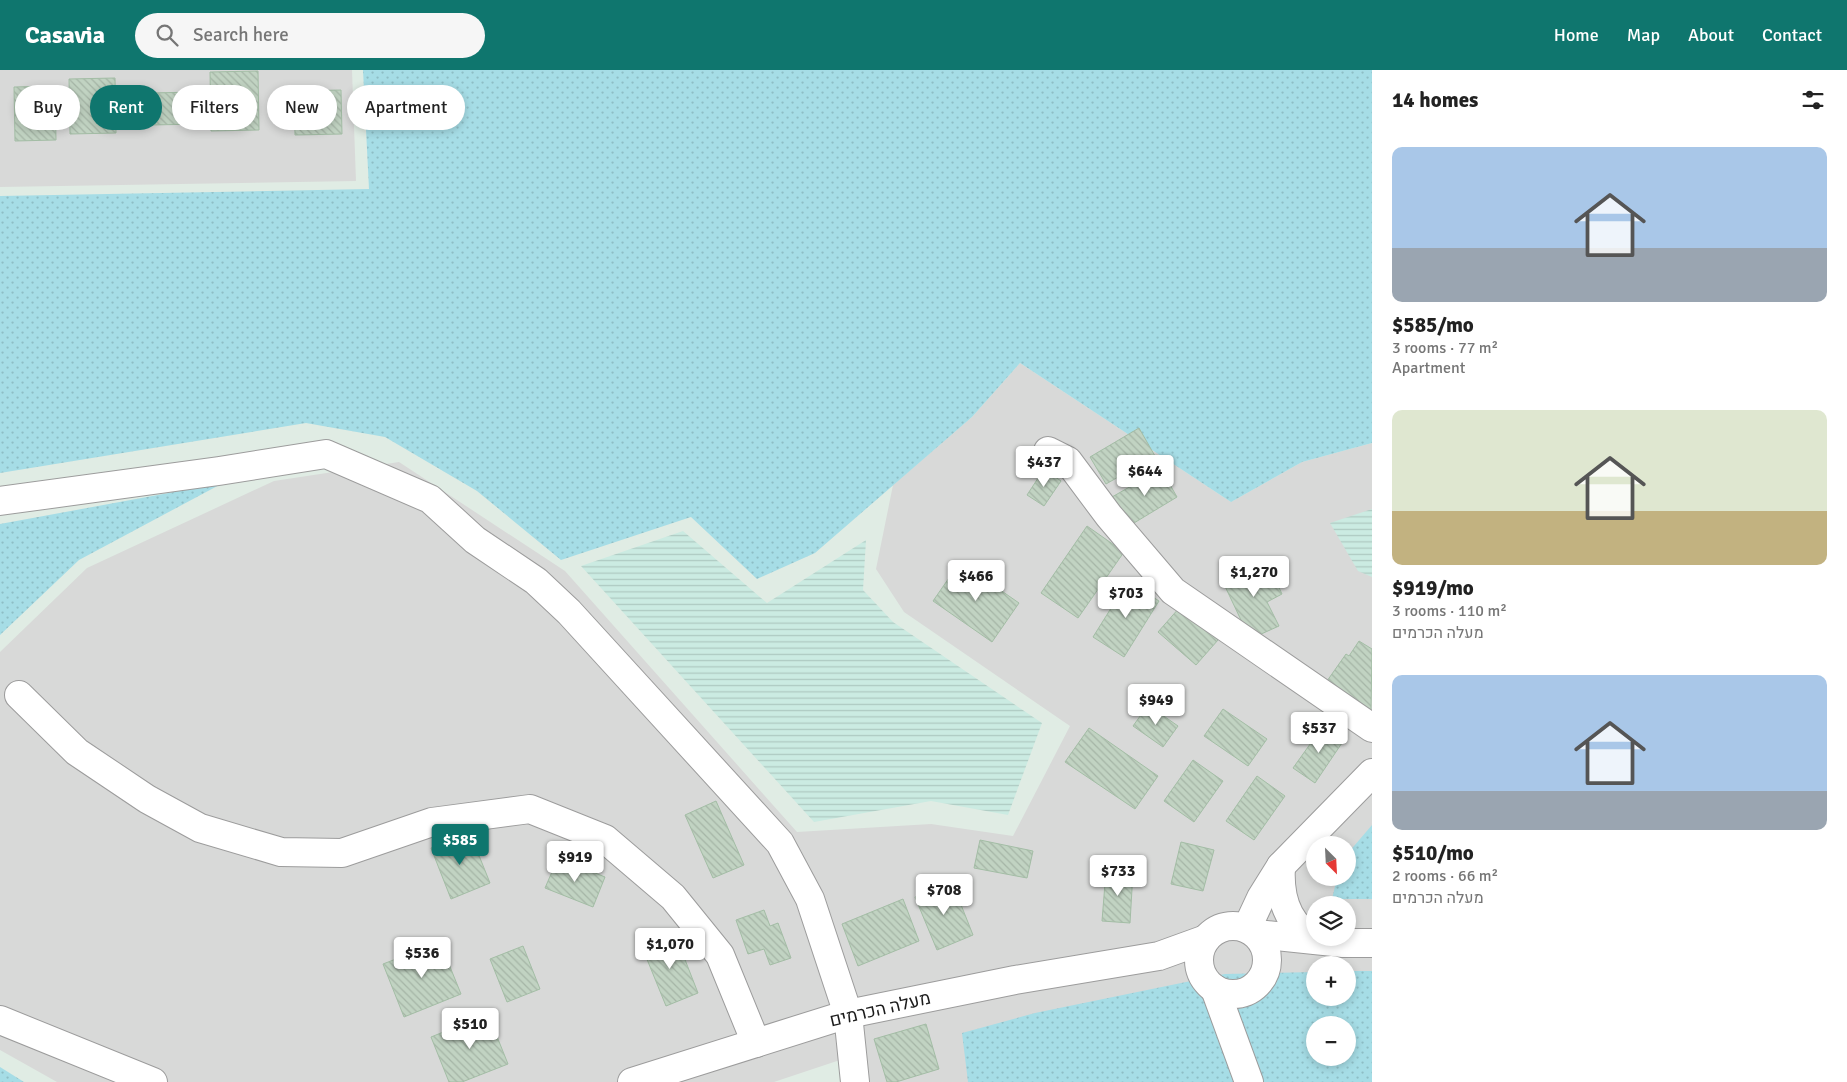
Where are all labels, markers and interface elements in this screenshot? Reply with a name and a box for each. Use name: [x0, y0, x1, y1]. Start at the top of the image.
search box: [135, 13, 485, 58]
text: Casavia: [25, 20, 105, 50]
icon: search: [153, 21, 181, 49]
text: Search here: [193, 23, 289, 47]
text: Home: [1554, 24, 1599, 46]
text: Map: [1627, 24, 1660, 46]
text: About: [1688, 24, 1734, 46]
text: Contact: [1762, 24, 1822, 46]
chip: Buy: [15, 85, 80, 130]
chip: Rent: [90, 85, 162, 130]
chip: Filters: [172, 85, 257, 130]
chip: New: [267, 85, 337, 130]
chip: Apartment: [347, 85, 465, 130]
icon: filters: [1799, 86, 1827, 114]
text: 14 homes: [1392, 87, 1478, 113]
icon: home: [1565, 180, 1655, 270]
text: $585/mo: [1392, 312, 1474, 338]
text: 3 rooms · 77 m²: [1392, 338, 1498, 358]
text: Apartment: [1392, 358, 1465, 378]
icon: home: [1565, 443, 1655, 533]
pin: $437: [1014, 446, 1074, 488]
text: $437: [1027, 452, 1061, 472]
pin: $644: [1115, 454, 1175, 497]
text: $644: [1128, 461, 1162, 481]
pin: $1,270: [1213, 556, 1295, 598]
pin: $466: [946, 560, 1006, 602]
text: $1,270: [1230, 562, 1278, 582]
text: $466: [959, 566, 993, 586]
text: $919/mo: [1392, 575, 1474, 601]
pin: $703: [1096, 576, 1156, 619]
text: $703: [1109, 583, 1143, 603]
text: 3 rooms · 110 m²: [1392, 601, 1507, 621]
text: מעלה הכרמים: [1392, 623, 1484, 643]
pin: $949: [1126, 684, 1186, 726]
text: $949: [1139, 690, 1173, 710]
icon: home: [1565, 708, 1655, 798]
pin: $537: [1289, 712, 1349, 754]
text: $537: [1302, 718, 1336, 738]
pin: $585: [430, 824, 490, 866]
text: $585: [443, 830, 477, 850]
north arrow: [1306, 836, 1356, 886]
map controls: [1306, 836, 1356, 1066]
pin: $919: [545, 840, 605, 883]
text: $510/mo: [1392, 840, 1474, 866]
text: $919: [558, 847, 592, 867]
pin: $733: [1088, 854, 1148, 897]
text: $733: [1101, 861, 1135, 881]
text: 2 rooms · 66 m²: [1392, 866, 1498, 886]
pin: $708: [914, 874, 974, 916]
text: $708: [927, 880, 961, 900]
text: מעלה הכרמים: [1392, 888, 1484, 908]
button: layers: [1306, 896, 1356, 946]
pin: $1,070: [629, 928, 711, 970]
text: $1,070: [646, 934, 694, 954]
pin: $536: [392, 936, 452, 979]
text: $536: [405, 943, 439, 963]
button: +: [1306, 956, 1356, 1006]
street label: מעלה הכרמים: [827, 987, 933, 1031]
pin: $510: [440, 1008, 500, 1050]
text: $510: [453, 1014, 487, 1034]
button: −: [1306, 1016, 1356, 1066]

